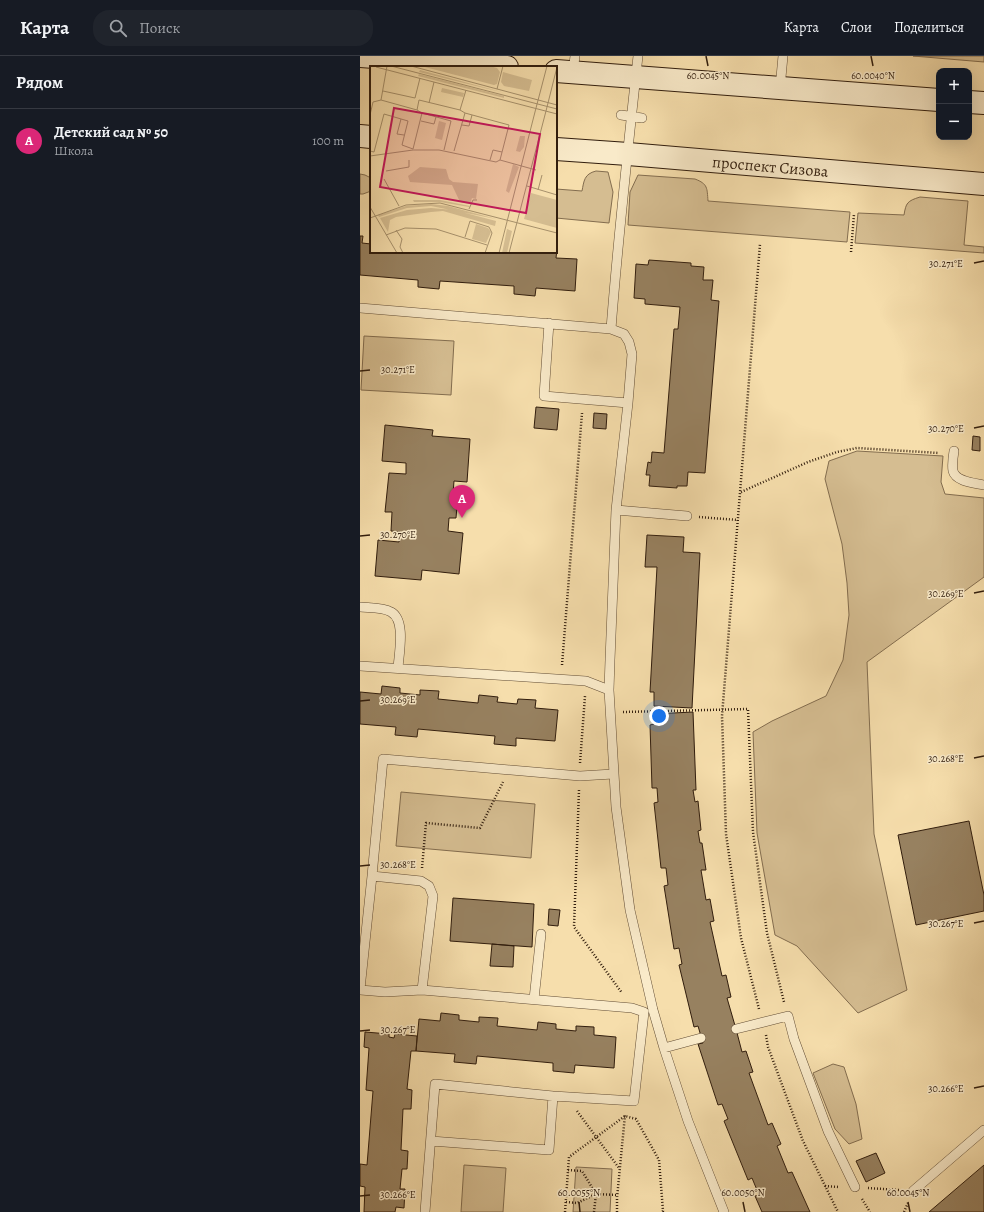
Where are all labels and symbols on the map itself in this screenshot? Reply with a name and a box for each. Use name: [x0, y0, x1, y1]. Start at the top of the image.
inset map: [370, 66, 557, 253]
text: 60.0045°N: [687, 69, 729, 82]
text: 60.0040°N: [851, 69, 895, 82]
street label: проспект Сизова: [711, 151, 830, 183]
text: 30.271°E: [929, 257, 963, 270]
text: 30.271°E: [381, 363, 415, 376]
text: 30.270°E: [928, 422, 964, 435]
pin: A: [449, 485, 475, 518]
text: 30.270°E: [380, 528, 416, 541]
text: 30.269°E: [928, 587, 964, 600]
text: 30.269°E: [380, 693, 416, 706]
your location: [649, 706, 669, 726]
text: 30.268°E: [928, 752, 964, 765]
text: 30.268°E: [380, 858, 416, 871]
text: 30.267°E: [928, 917, 964, 930]
text: 30.267°E: [380, 1023, 416, 1036]
text: 30.266°E: [928, 1082, 964, 1095]
text: 60.0055°N: [558, 1186, 600, 1199]
text: 60.0050°N: [721, 1186, 765, 1199]
text: 60.0045°N: [887, 1186, 929, 1199]
text: 30.266°E: [380, 1188, 416, 1201]

